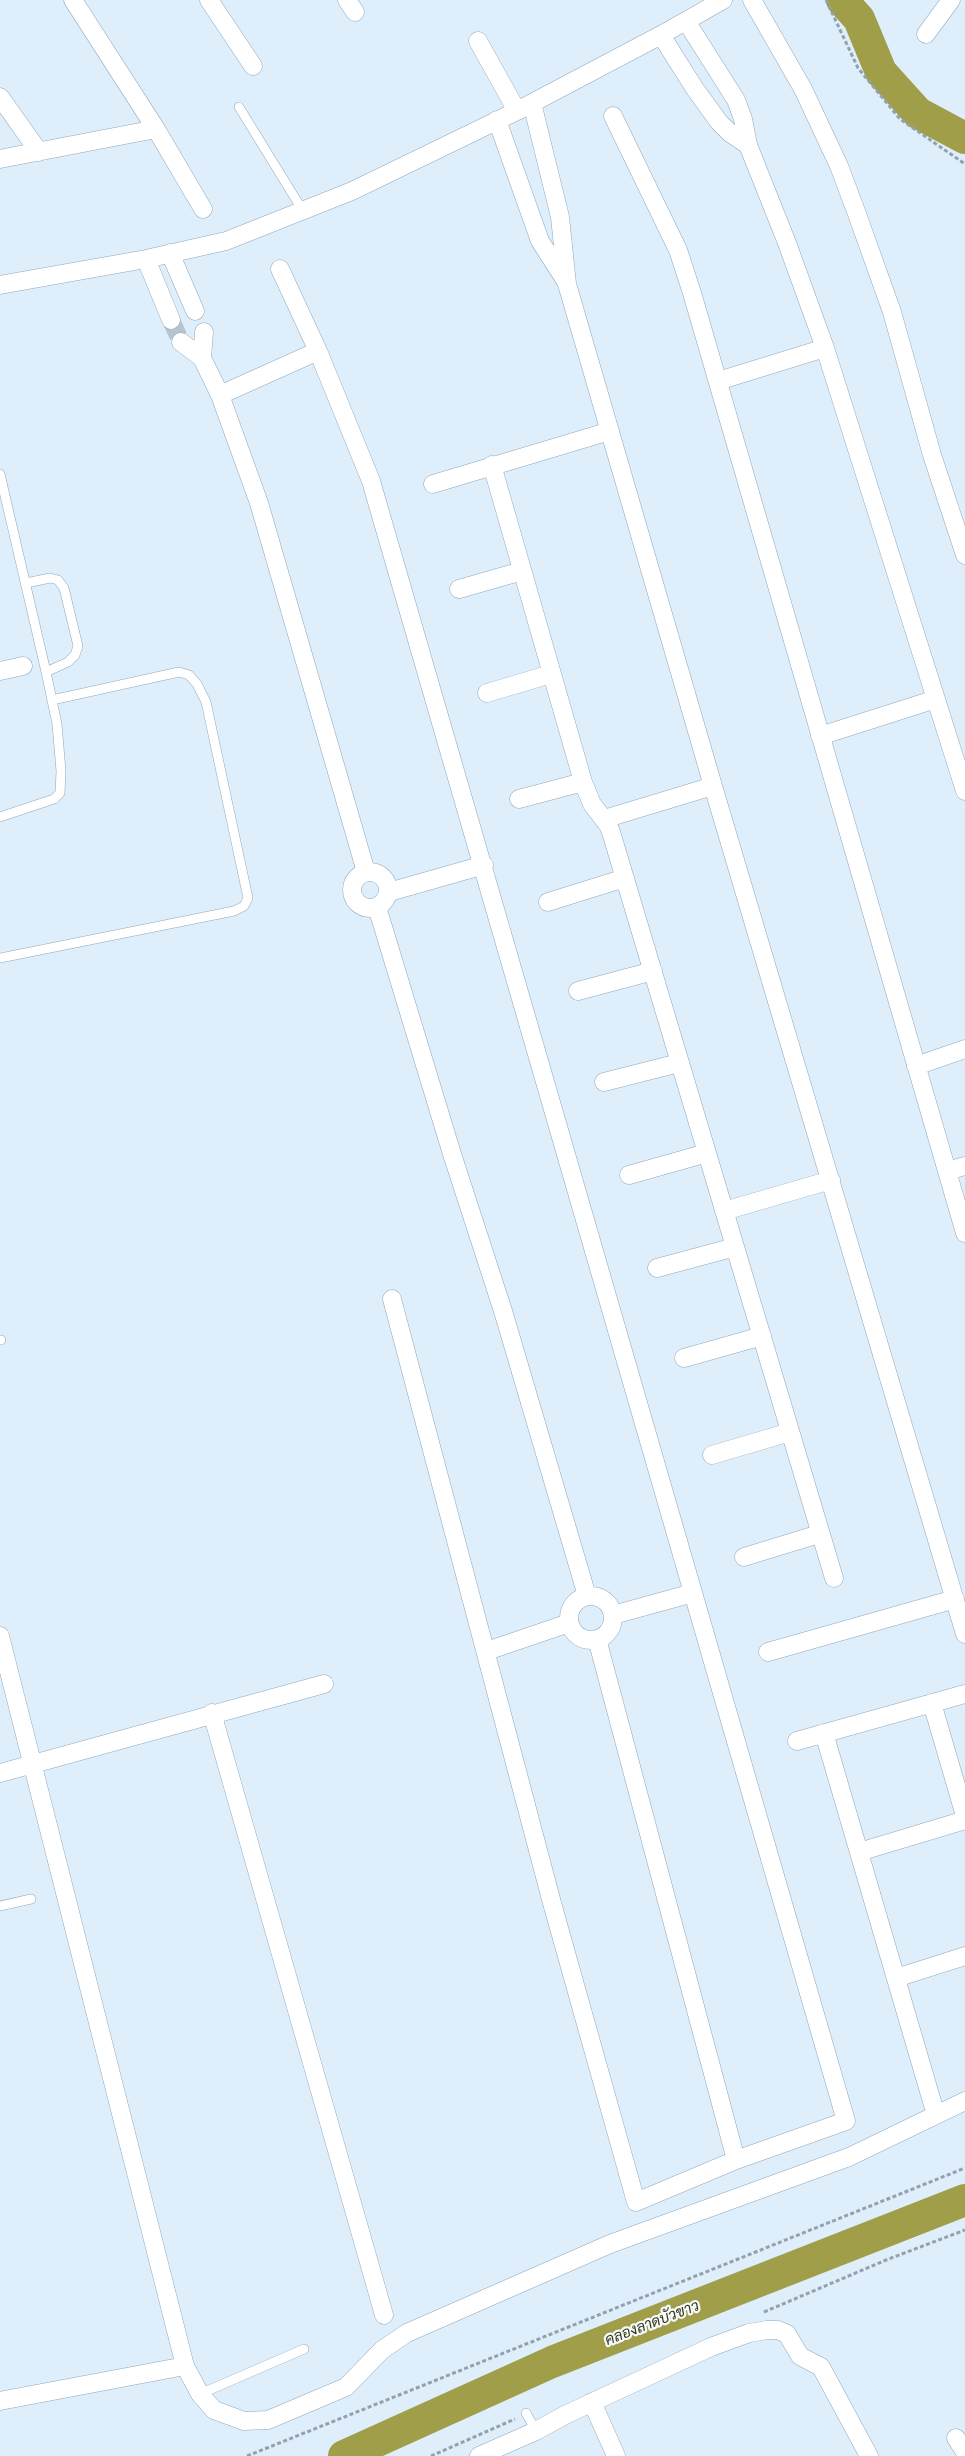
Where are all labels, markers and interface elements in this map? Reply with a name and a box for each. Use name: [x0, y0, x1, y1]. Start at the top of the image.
water label: คลองลาดบัวขาว: [602, 2297, 702, 2349]

